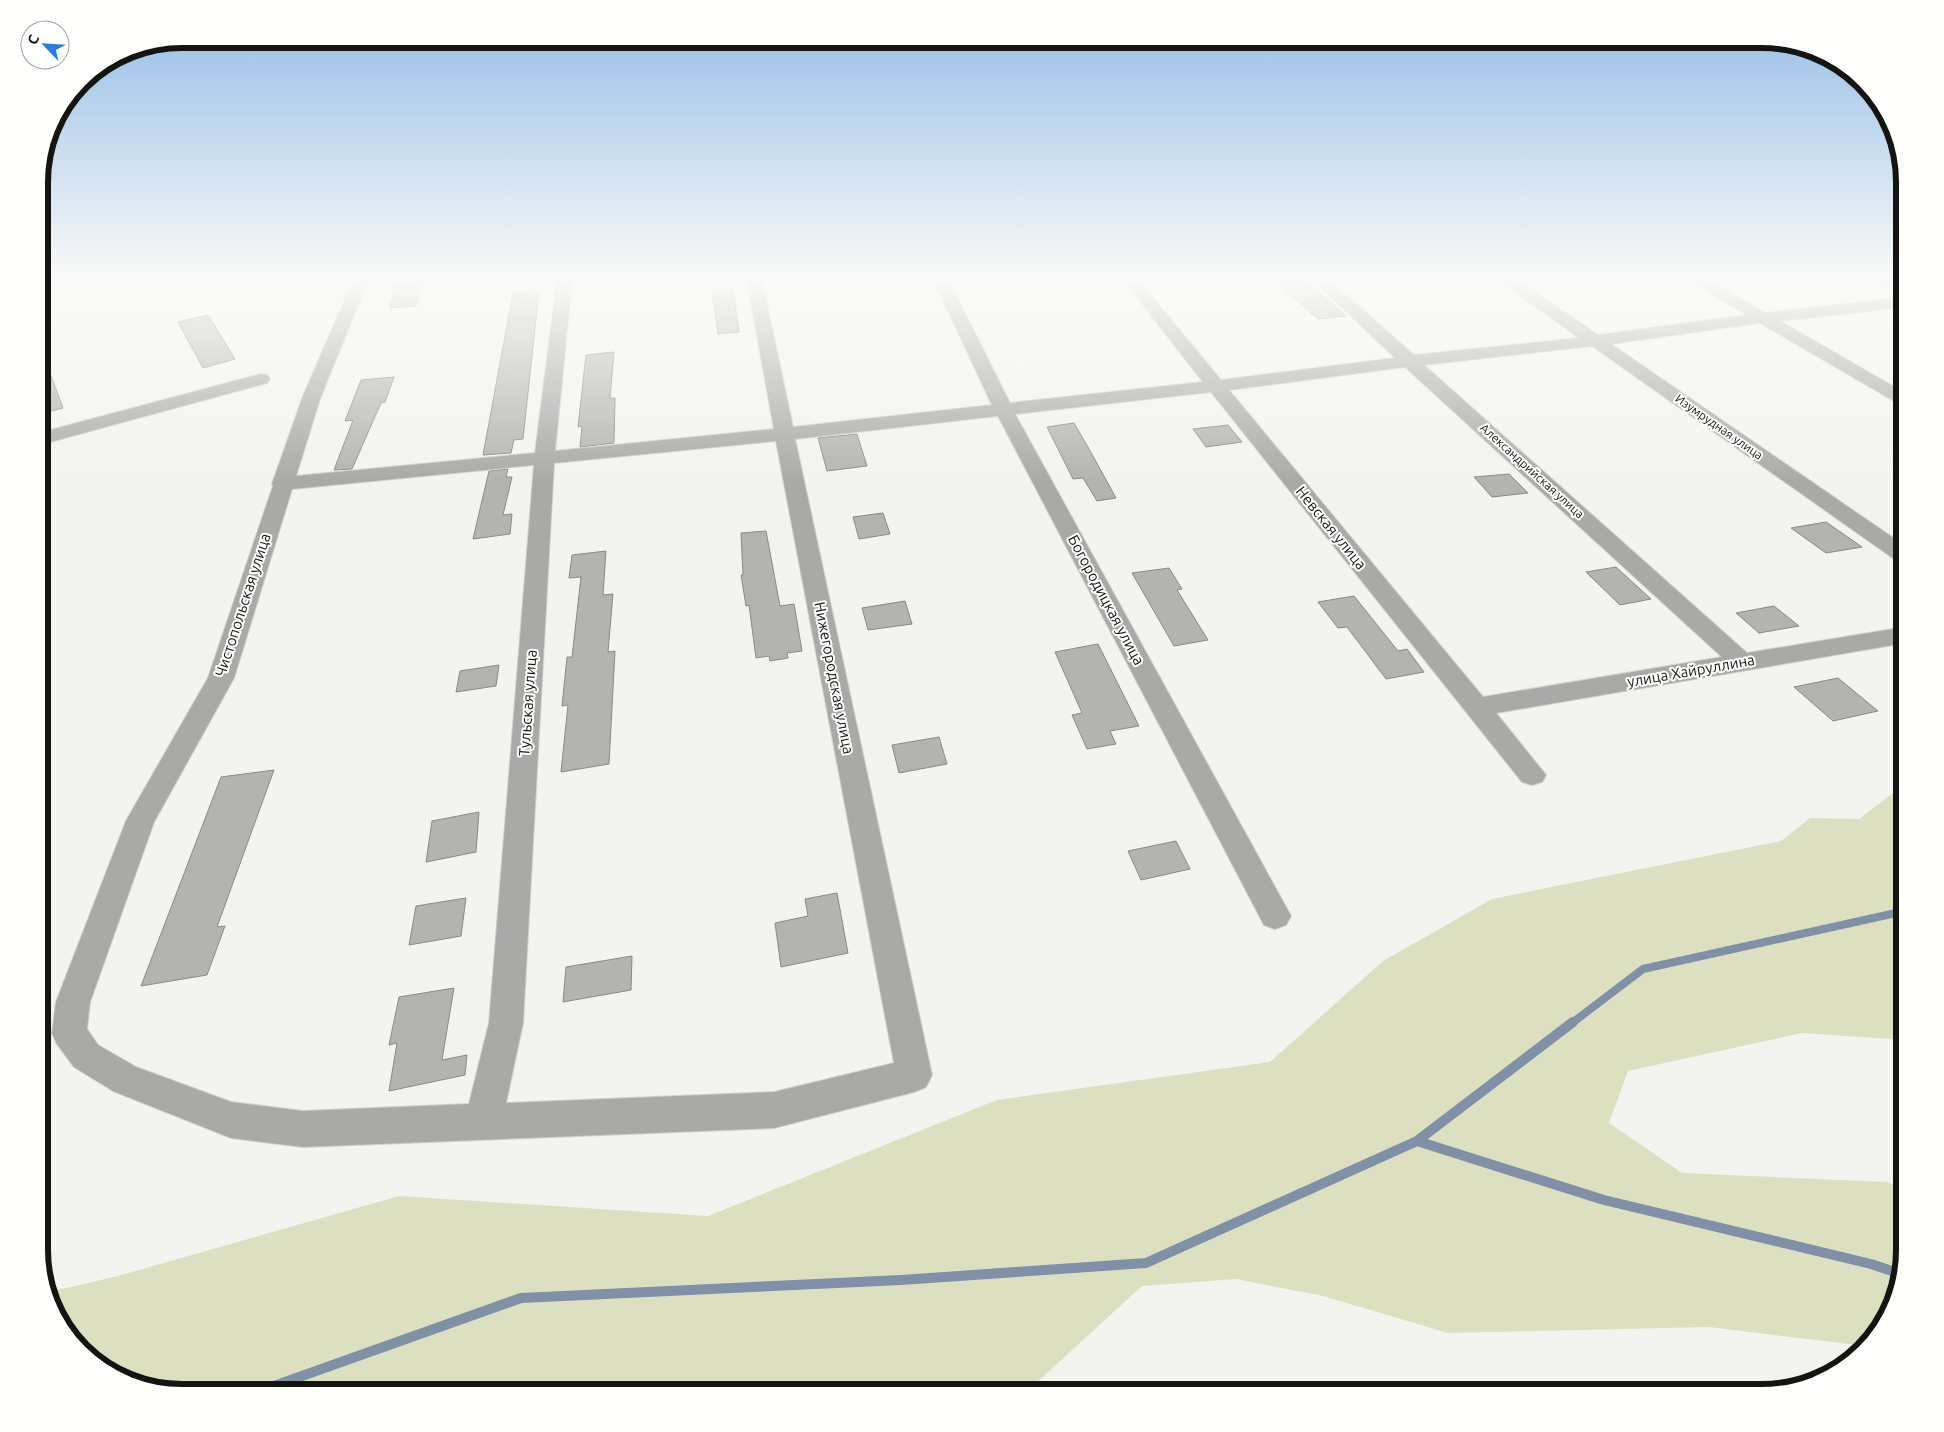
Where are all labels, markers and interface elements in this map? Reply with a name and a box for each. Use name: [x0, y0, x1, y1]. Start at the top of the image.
north arrow: [20, 20, 70, 70]
text: С: [24, 32, 42, 47]
street label: Изумрудная улица: [1673, 392, 1765, 462]
street label: Александрийская улица: [1478, 421, 1587, 521]
street label: Невская улица: [1293, 483, 1370, 573]
street label: Чистопольская улица: [211, 531, 274, 679]
street label: Богородицкая улица: [1065, 532, 1148, 668]
street label: Нижегородская улица: [811, 600, 858, 755]
street label: Тульская улица: [515, 649, 540, 757]
street label: улица Хайруллина: [1626, 651, 1756, 690]

